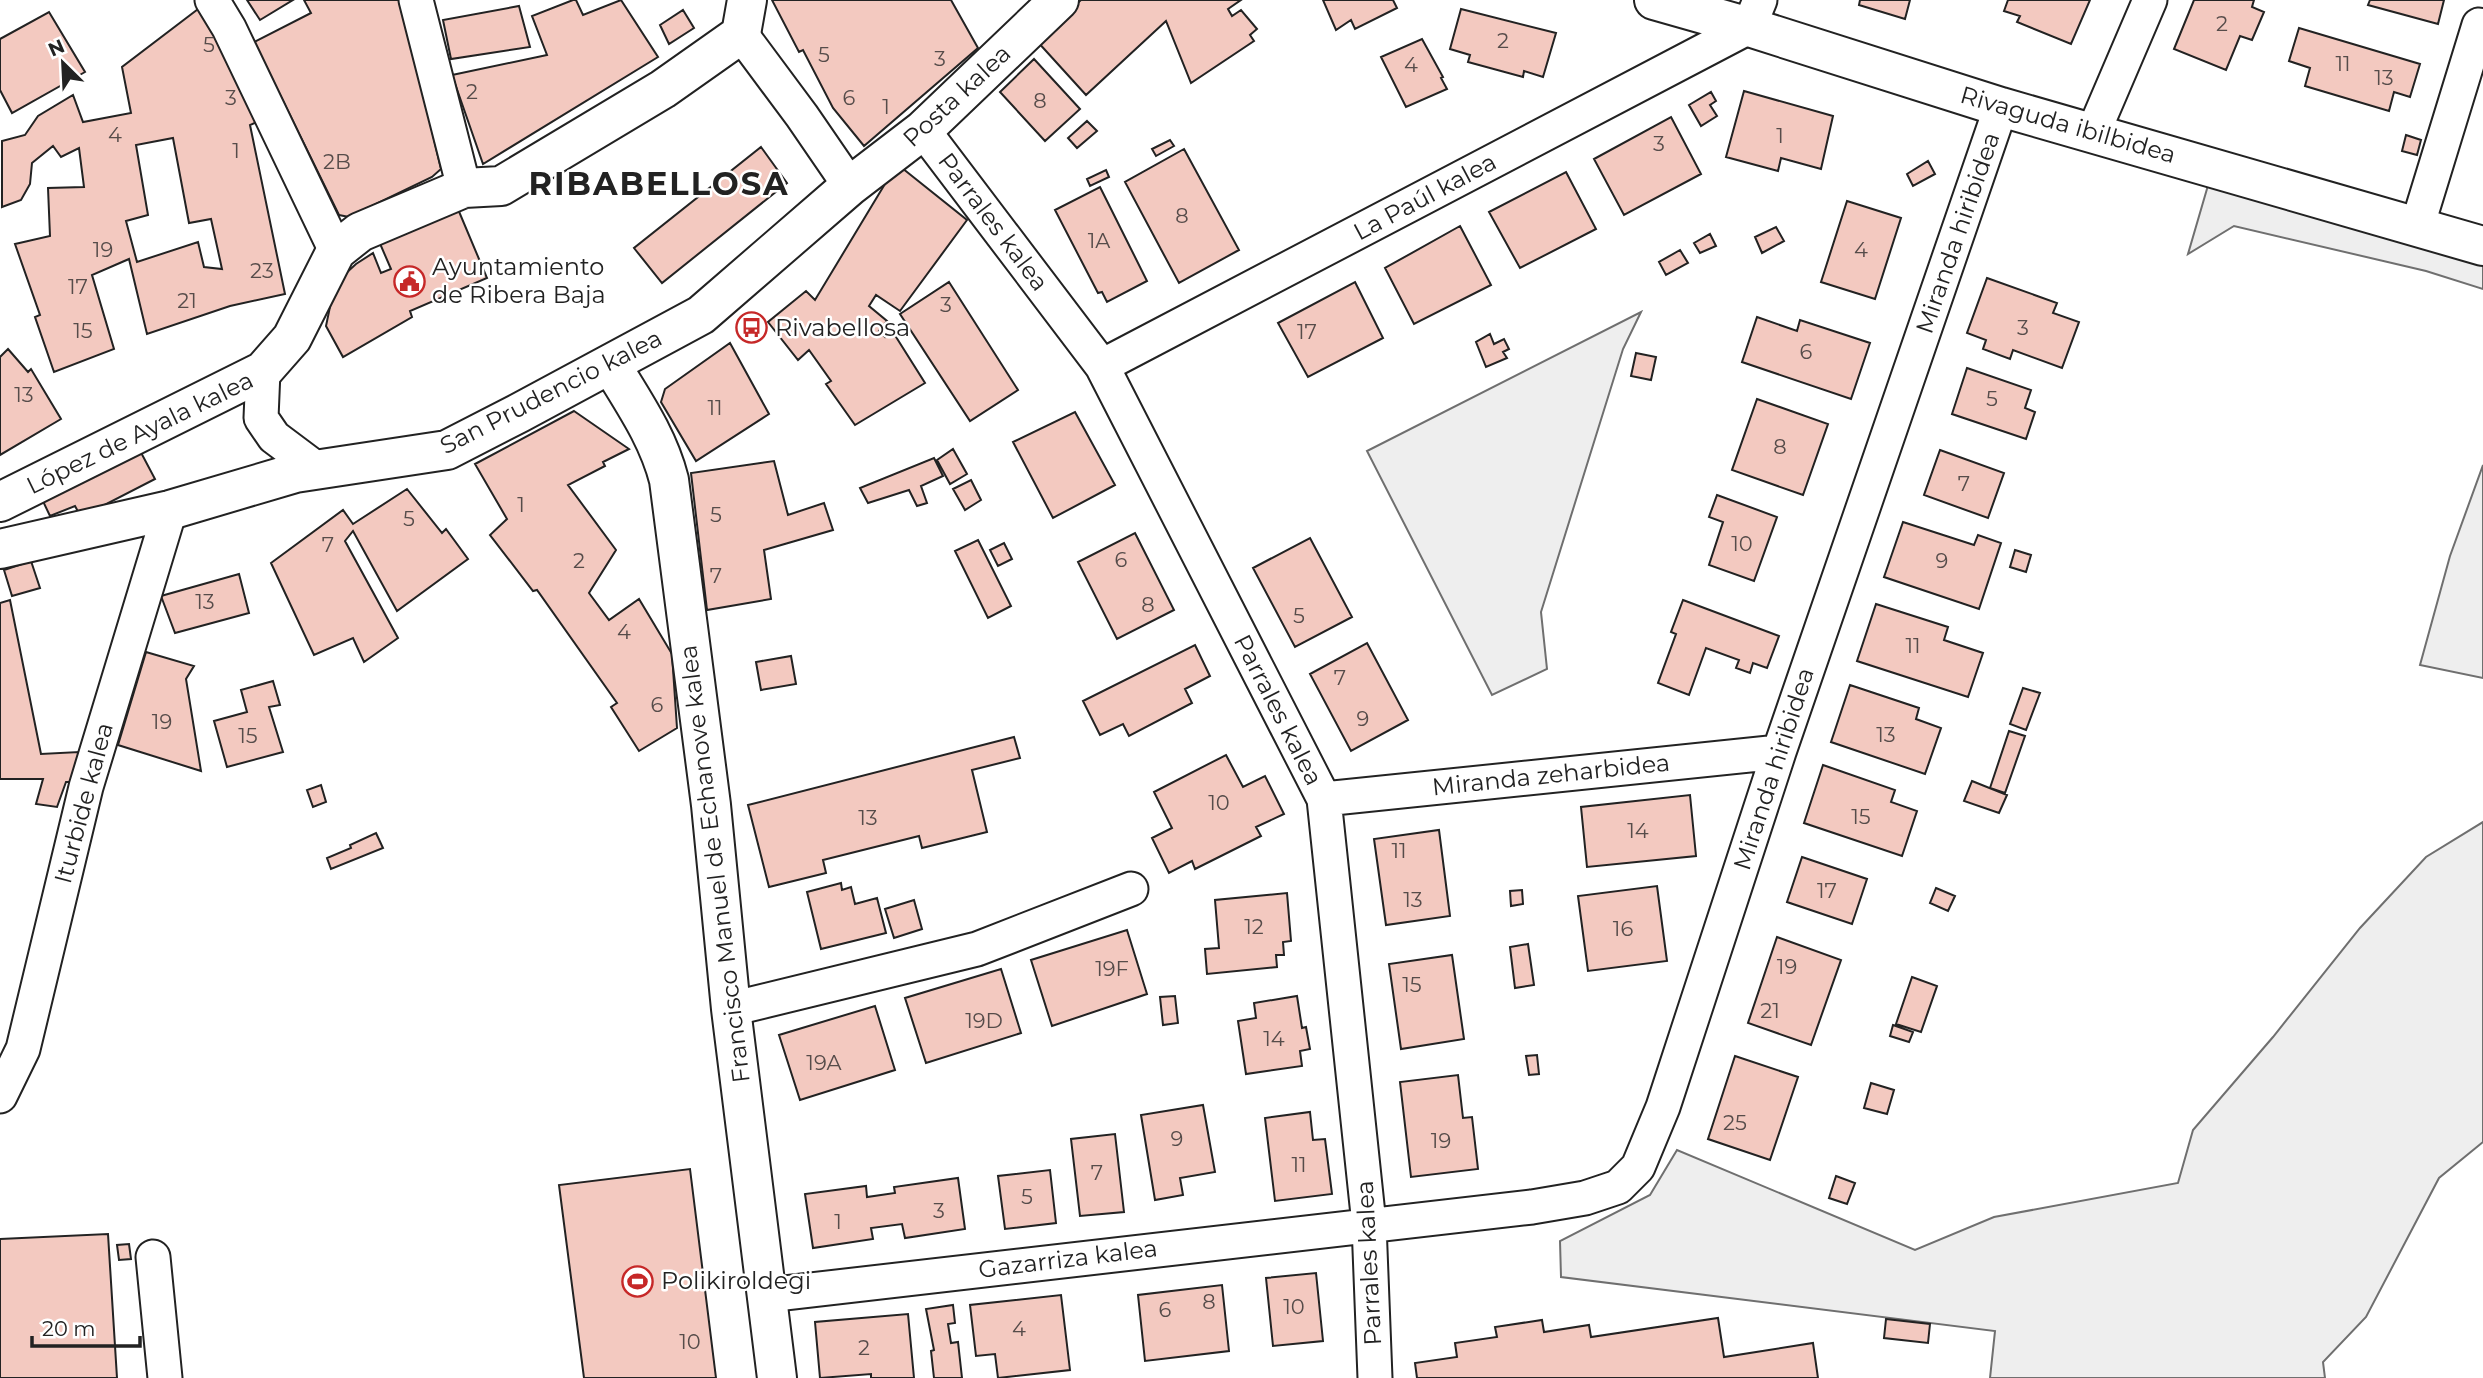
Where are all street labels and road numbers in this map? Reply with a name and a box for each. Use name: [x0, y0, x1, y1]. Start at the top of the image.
street label: Posta kalea: [897, 39, 1016, 153]
street label: Rivaguda ibilbidea: [1957, 80, 2179, 169]
street label: Miranda hiribidea: [1909, 128, 2006, 337]
street label: Parrales kalea: [932, 147, 1055, 296]
street label: La Paúl kalea: [1348, 147, 1501, 246]
street label: San Prudencio kalea: [435, 323, 667, 460]
street label: López de Ayala kalea: [22, 365, 258, 500]
street label: Parrales kalea: [1228, 630, 1329, 790]
street label: Francisco Manuel de Echanove kalea: [673, 644, 756, 1085]
street label: Miranda hiribidea: [1727, 664, 1820, 874]
street label: Iturbide kalea: [48, 719, 119, 886]
street label: Miranda zeharbidea: [1431, 748, 1671, 801]
street label: Parrales kalea: [1350, 1180, 1387, 1346]
street label: Gazarriza kalea: [977, 1233, 1159, 1284]

